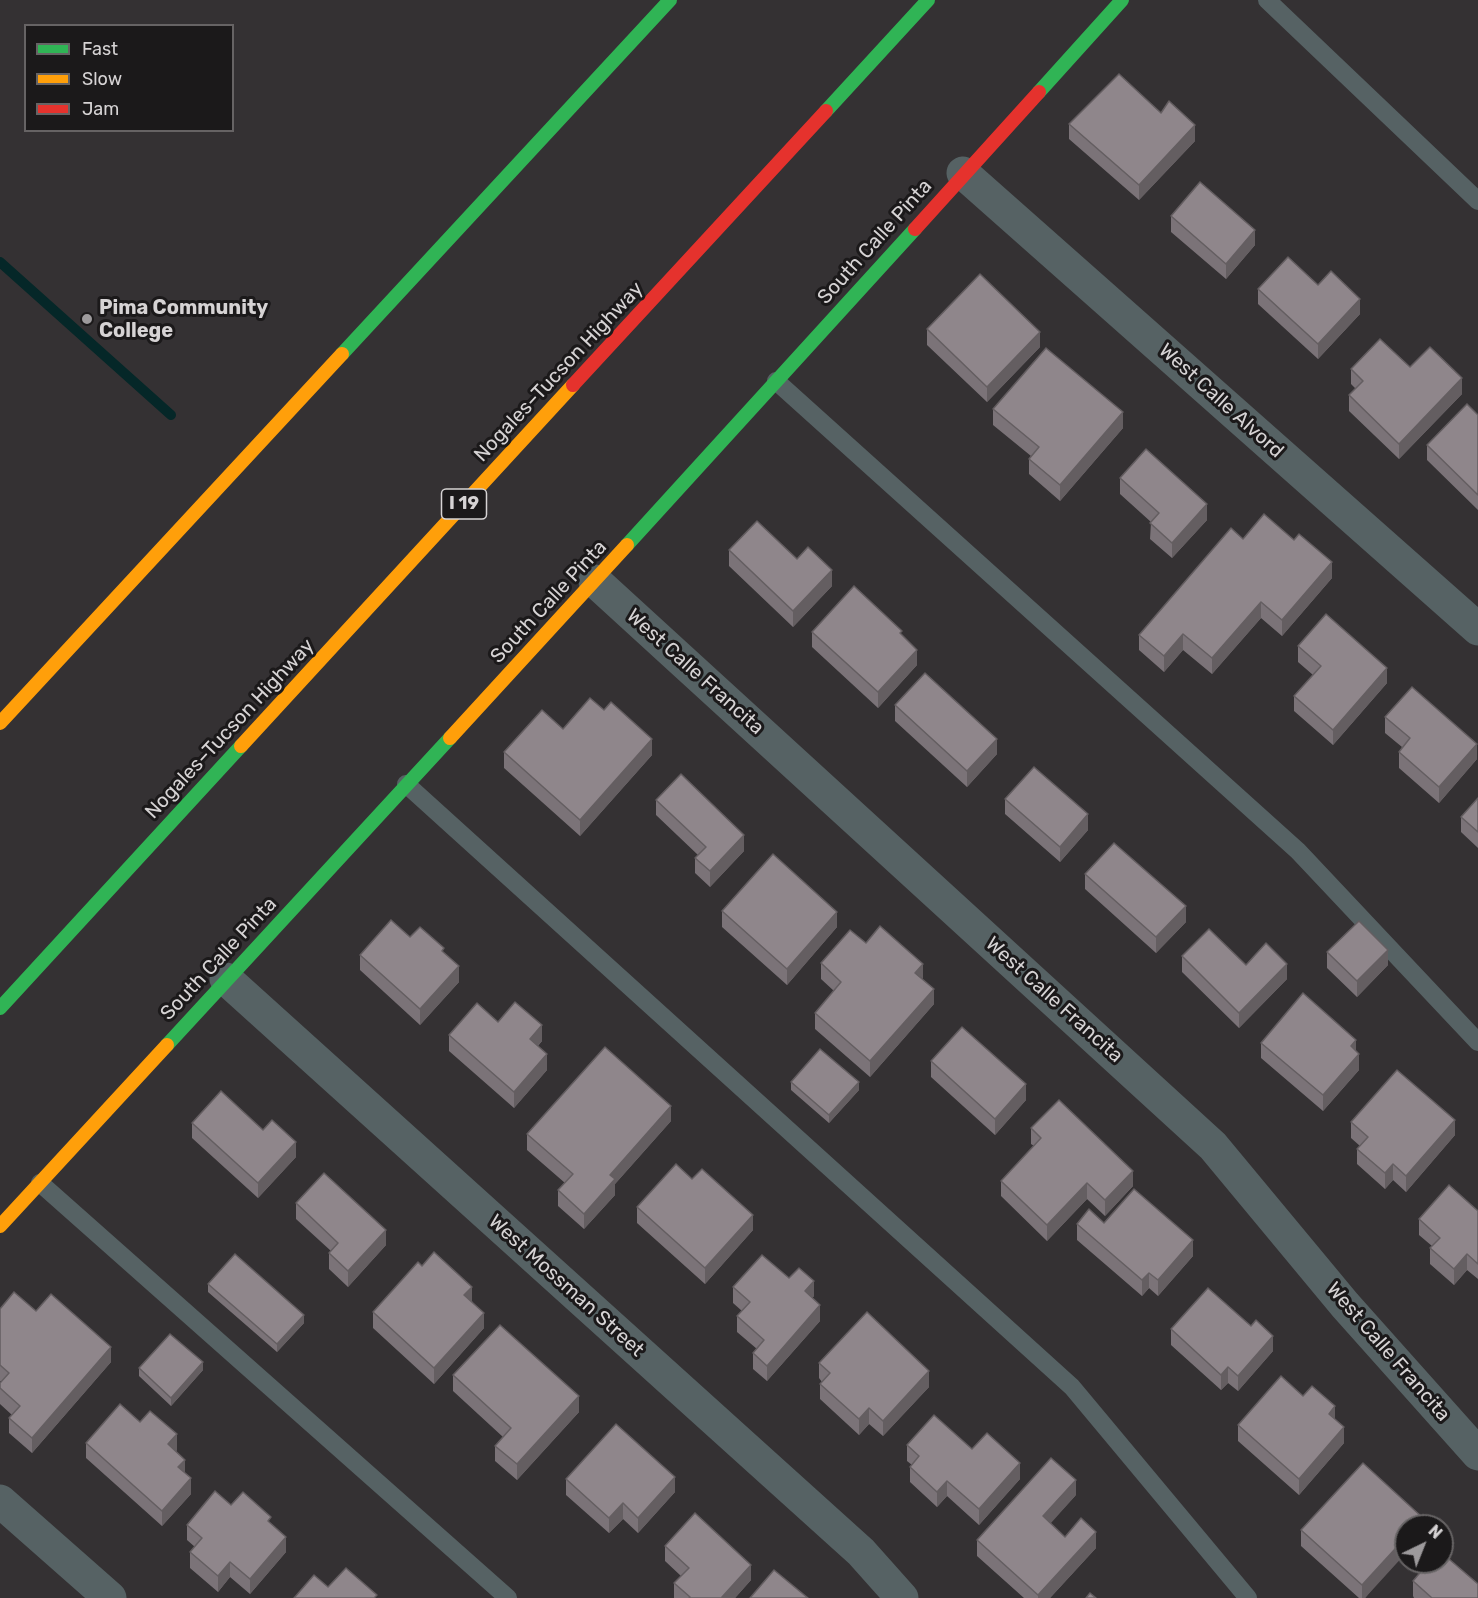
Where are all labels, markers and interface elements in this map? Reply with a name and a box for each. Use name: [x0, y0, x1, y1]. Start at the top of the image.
legend: [24, 24, 234, 132]
text: Fast: [82, 38, 118, 60]
text: Slow: [82, 68, 122, 90]
text: Jam: [82, 98, 119, 120]
street label: South Calle Pinta: [813, 175, 937, 309]
street label: Nogales–Tucson Highway: [469, 277, 649, 467]
place label: Pima Community College: [99, 296, 268, 343]
marker: Pima Community College: [80, 312, 94, 326]
street label: West Calle Alvord: [1154, 339, 1288, 463]
road number: I 19: [442, 489, 486, 519]
street label: South Calle Pinta: [486, 535, 612, 669]
street label: West Calle Francita: [621, 604, 769, 740]
street label: Nogales–Tucson Highway: [140, 634, 320, 824]
street label: South Calle Pinta: [156, 892, 282, 1026]
street label: West Calle Francita: [980, 932, 1128, 1068]
street label: West Mossman Street: [483, 1210, 649, 1362]
street label: West Calle Francita: [1321, 1277, 1455, 1427]
north arrow: [1394, 1514, 1454, 1574]
text: N: [1425, 1521, 1446, 1543]

